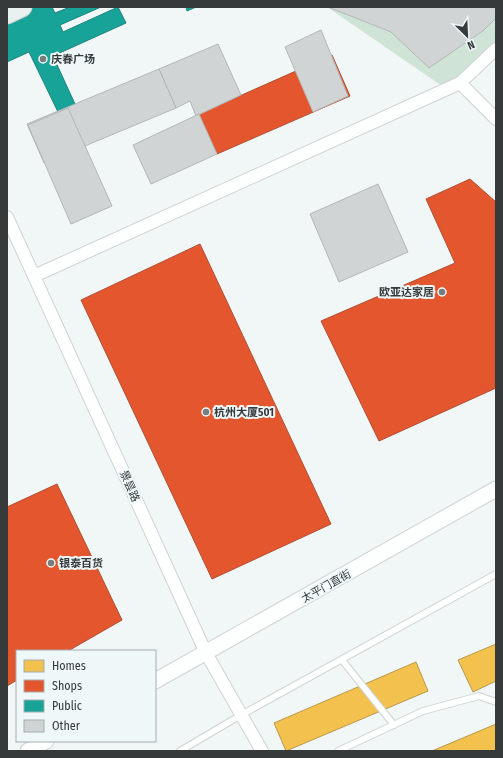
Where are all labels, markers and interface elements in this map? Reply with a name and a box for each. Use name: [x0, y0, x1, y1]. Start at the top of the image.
north arrow: [447, 16, 487, 56]
text: N: [465, 37, 477, 52]
place label: 庆春广场: [51, 53, 95, 66]
marker: 庆春广场: [38, 54, 48, 64]
place label: 欧亚达家居: [379, 286, 434, 299]
marker: 欧亚达家居: [437, 287, 447, 297]
place label: 杭州大厦501: [214, 406, 274, 419]
marker: 杭州大厦501: [201, 407, 211, 417]
street label: 景昙路: [117, 468, 142, 504]
place label: 银泰百货: [59, 557, 103, 570]
marker: 银泰百货: [46, 558, 56, 568]
street label: 太平门直街: [299, 567, 353, 605]
legend: [16, 650, 156, 742]
text: Homes: [52, 659, 86, 673]
text: Shops: [52, 679, 82, 693]
text: Public: [52, 699, 82, 713]
text: Other: [52, 719, 81, 733]

